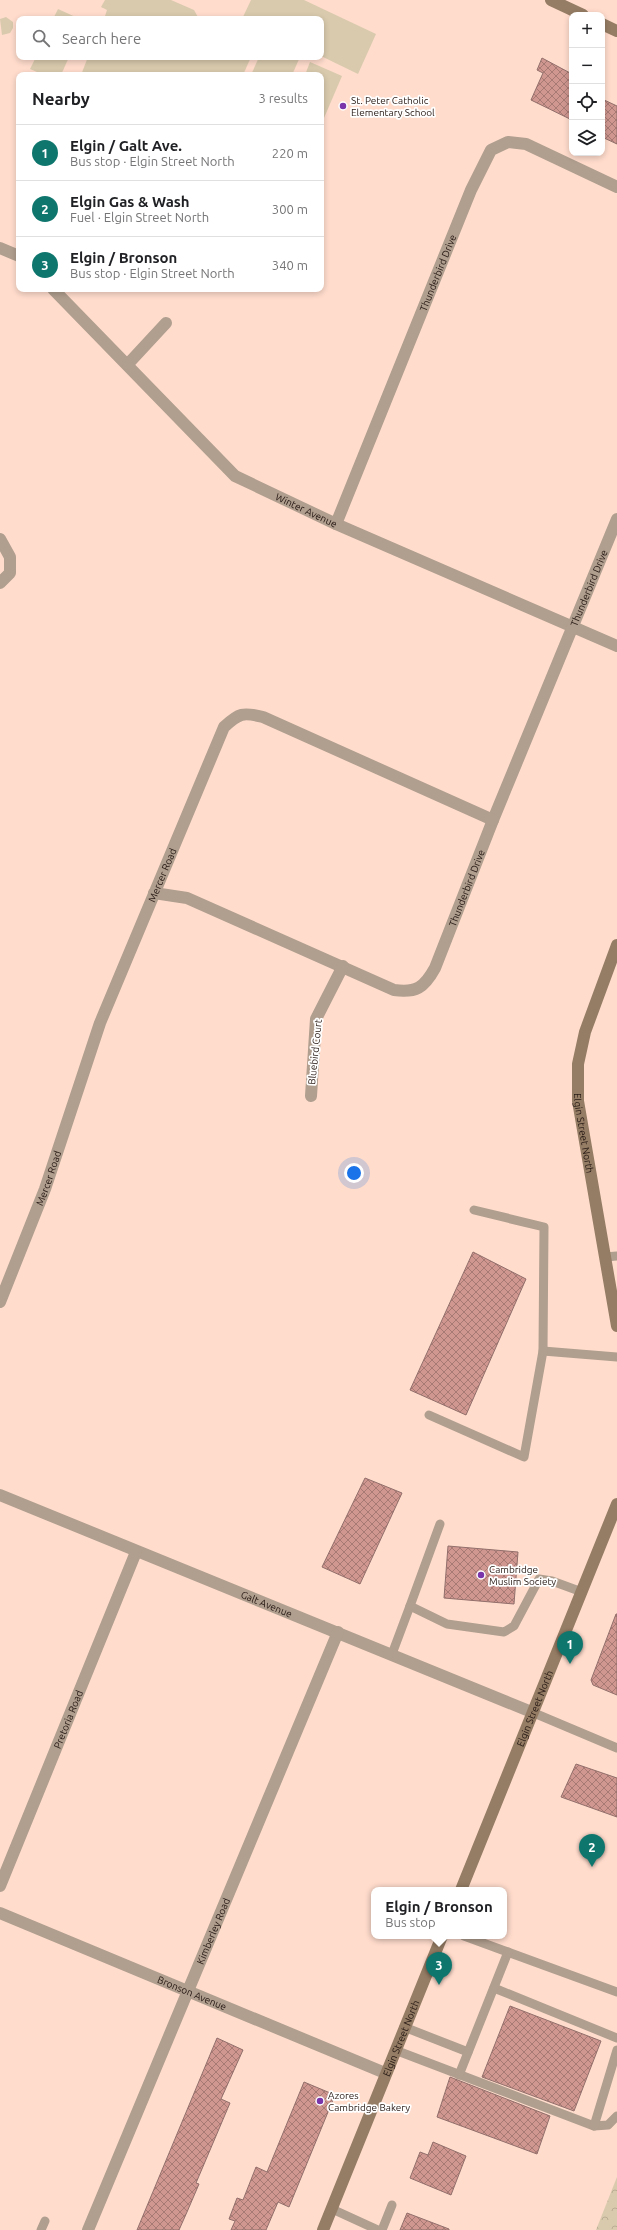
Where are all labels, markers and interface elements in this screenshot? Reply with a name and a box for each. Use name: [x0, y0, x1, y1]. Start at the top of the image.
map controls: [569, 12, 605, 156]
button: +: [569, 12, 605, 48]
search box: [16, 16, 324, 60]
icon: search: [30, 27, 52, 49]
text: Search here: [62, 30, 141, 47]
button: −: [569, 48, 605, 84]
button: locate: [569, 84, 605, 120]
text: Nearby: [32, 89, 90, 108]
text: 3 results: [258, 91, 308, 105]
place label: St. Peter Catholic Elementary School: [351, 95, 435, 118]
marker: St. Peter Catholic Elementary School: [338, 101, 348, 111]
button: layers: [569, 120, 605, 156]
text: Elgin / Galt Ave.: [70, 137, 182, 154]
text: 1: [41, 146, 49, 160]
text: 220 m: [272, 146, 308, 160]
text: Bus stop · Elgin Street North: [70, 154, 235, 168]
text: Elgin Gas & Wash: [70, 193, 190, 210]
text: 2: [41, 202, 49, 216]
text: 300 m: [272, 202, 308, 216]
text: Fuel · Elgin Street North: [70, 210, 209, 224]
street label: Thunderbird Drive: [417, 233, 458, 313]
text: Elgin / Bronson: [70, 249, 177, 266]
text: 3: [41, 258, 49, 272]
text: 340 m: [272, 258, 308, 272]
text: Bus stop · Elgin Street North: [70, 266, 235, 280]
street label: Winter Avenue: [274, 491, 339, 529]
street label: Thunderbird Drive: [568, 548, 609, 628]
street label: Mercer Road: [146, 846, 178, 904]
street label: Thunderbird Drive: [446, 848, 486, 928]
street label: Bluebird Court: [306, 1019, 324, 1085]
street label: Elgin Street North: [573, 1093, 596, 1174]
street label: Mercer Road: [33, 1149, 63, 1207]
your location: [344, 1163, 364, 1183]
place label: Cambridge Muslim Society: [489, 1564, 556, 1587]
marker: Cambridge Muslim Society: [476, 1570, 486, 1580]
street label: Galt Avenue: [239, 1588, 294, 1619]
pin: 1: [557, 1631, 583, 1664]
street label: Elgin Street North: [514, 1669, 555, 1748]
street label: Pretoria Road: [51, 1688, 85, 1750]
pin: 2: [579, 1834, 605, 1867]
popup: [371, 1887, 507, 1939]
street label: Kimberley Road: [194, 1896, 232, 1966]
text: Elgin / Bronson: [385, 1898, 493, 1915]
text: Bus stop: [385, 1915, 436, 1929]
pin: 3: [426, 1952, 452, 1985]
street label: Bronson Avenue: [156, 1974, 228, 2012]
street label: Elgin Street North: [380, 1998, 421, 2078]
place label: Azores Cambridge Bakery: [328, 2090, 410, 2113]
marker: Azores Cambridge Bakery: [315, 2096, 325, 2106]

